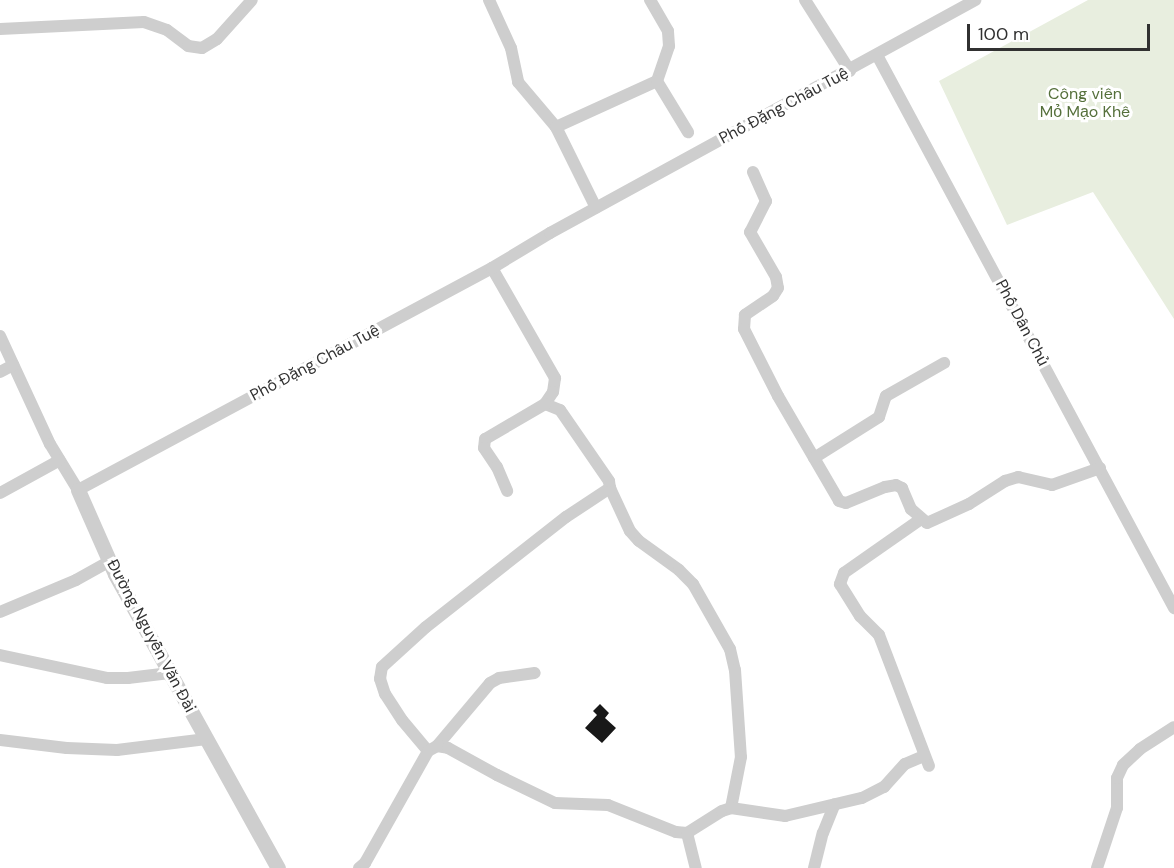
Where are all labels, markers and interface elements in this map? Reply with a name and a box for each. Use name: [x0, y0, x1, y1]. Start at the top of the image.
scale bar: [970, 12, 1153, 50]
text: 100 m: [978, 22, 1029, 46]
street label: Phố Đặng Châu Tuệ: [716, 64, 852, 148]
park label: Công viên Mỏ Mạo Khê: [1040, 84, 1130, 122]
street label: Phố Dân Chủ: [991, 277, 1053, 369]
street label: Phố Đặng Châu Tuệ: [247, 321, 383, 405]
street label: Đường Nguyễn Văn Đài: [102, 556, 200, 716]

